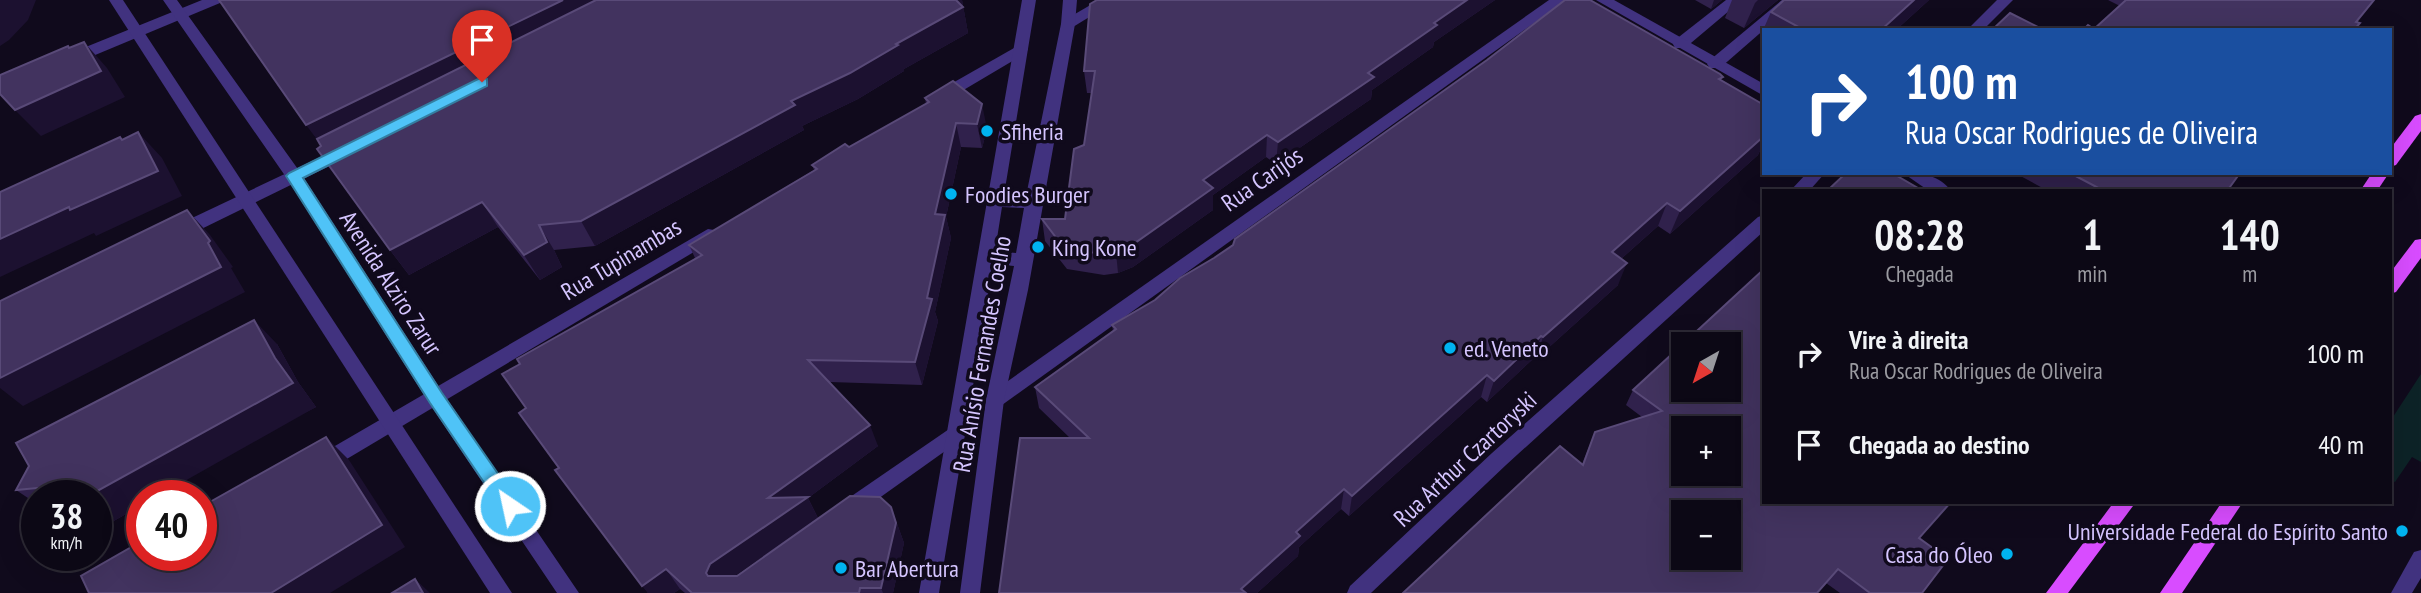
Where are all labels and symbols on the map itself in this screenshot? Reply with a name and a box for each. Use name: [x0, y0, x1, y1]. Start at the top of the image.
pin: [452, 10, 512, 82]
place label: Sfiheria: [1001, 116, 1064, 147]
marker: Sfiheria: [979, 123, 995, 139]
street label: Rua Carijós: [1215, 140, 1309, 218]
place label: Foodies Burger: [965, 179, 1090, 210]
marker: Foodies Burger: [943, 186, 959, 202]
street label: Avenida Alziro Zarur: [333, 205, 449, 361]
street label: Rua Tupinambas: [555, 211, 687, 307]
place label: King Kone: [1052, 232, 1137, 263]
street label: Rua Anísio Fernandes Coelho: [946, 233, 1018, 475]
marker: King Kone: [1030, 239, 1046, 255]
north arrow: [1671, 332, 1741, 402]
place label: ed. Veneto: [1464, 333, 1549, 364]
marker: ed. Veneto: [1442, 340, 1458, 356]
street label: Rua Arthur Czartoryski: [1387, 385, 1543, 533]
position arrow: [473, 469, 547, 543]
speed limit sign: 40: [126, 480, 217, 571]
place label: Universidade Federal do Espírito Santo: [2068, 516, 2388, 547]
marker: Universidade Federal do Espírito Santo: [2394, 523, 2410, 539]
place label: Casa do Óleo: [1885, 539, 1993, 570]
marker: Casa do Óleo: [1999, 546, 2015, 562]
place label: Bar Abertura: [855, 553, 959, 584]
marker: Bar Abertura: [833, 560, 849, 576]

